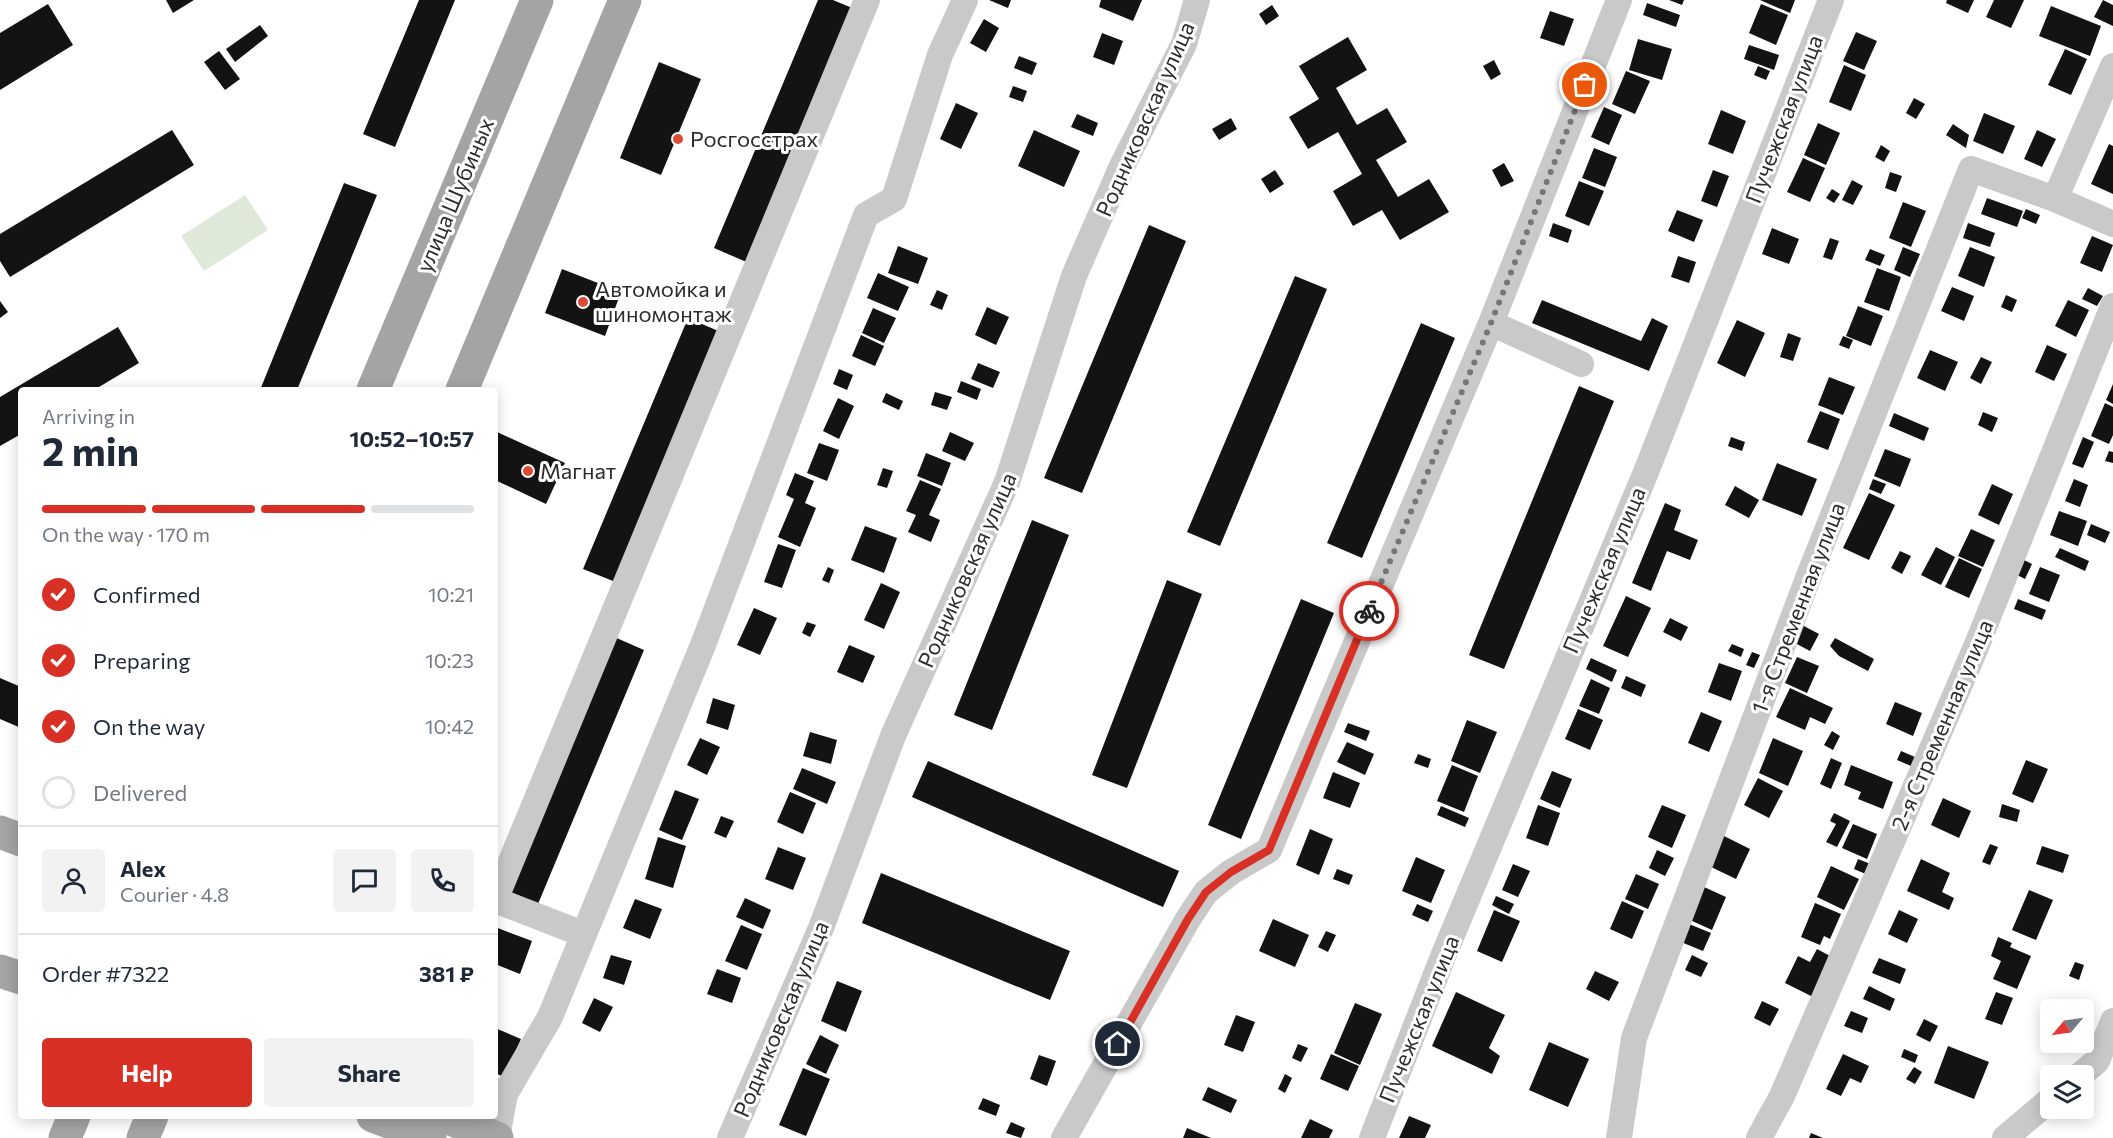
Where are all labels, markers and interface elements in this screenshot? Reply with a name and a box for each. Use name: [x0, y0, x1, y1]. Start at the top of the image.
street label: Родниковская улица: [1089, 17, 1200, 220]
street label: Пучежская улица: [1739, 31, 1828, 207]
pin: [1559, 59, 1610, 110]
icon: bag: [1568, 68, 1601, 101]
street label: улица Шубиных: [410, 113, 499, 276]
place label: Росгосстрах: [690, 125, 818, 152]
marker: Росгосстрах: [671, 132, 685, 146]
place label: Автомойка и шиномонтаж: [595, 275, 733, 327]
marker: Автомойка и шиномонтаж: [576, 295, 590, 309]
text: Arriving in: [42, 404, 135, 428]
text: 10:52–10:57: [349, 425, 474, 452]
text: 2 min: [42, 426, 139, 474]
place label: Магнат: [540, 457, 616, 484]
marker: Магнат: [521, 464, 535, 478]
street label: Родниковская улица: [911, 468, 1022, 671]
street label: Пучежская улица: [1556, 483, 1651, 657]
street label: 1-я Стременная улица: [1745, 499, 1850, 717]
text: On the way · 170 m: [42, 522, 210, 546]
icon: check: [42, 578, 75, 611]
text: Confirmed: [93, 581, 200, 608]
courier: [1339, 581, 1399, 641]
text: 10:21: [428, 582, 474, 606]
icon: bike: [1353, 595, 1386, 628]
street label: 2-я Стременная улица: [1885, 615, 1998, 834]
icon: check: [42, 644, 75, 677]
text: Preparing: [93, 647, 190, 674]
text: 10:23: [425, 648, 474, 672]
icon: check: [42, 710, 75, 743]
text: On the way: [93, 713, 205, 740]
text: 10:42: [425, 714, 474, 738]
text: Delivered: [93, 779, 187, 806]
button: person: [42, 849, 105, 912]
button: chat: [333, 849, 396, 912]
button: phone: [411, 849, 474, 912]
text: Alex: [120, 855, 166, 882]
text: Courier · 4.8: [120, 882, 229, 906]
street label: Родниковская улица: [727, 917, 834, 1121]
street label: Пучежская улица: [1373, 931, 1464, 1106]
text: Order #7322: [42, 960, 169, 987]
text: 381 ₽: [419, 960, 474, 987]
north arrow: [2040, 999, 2094, 1053]
map controls: [2040, 999, 2094, 1119]
pin: [1092, 1018, 1143, 1069]
icon: home: [1101, 1027, 1134, 1060]
button: Help: [42, 1038, 252, 1107]
button: Share: [264, 1038, 474, 1107]
button: layers: [2040, 1065, 2094, 1119]

